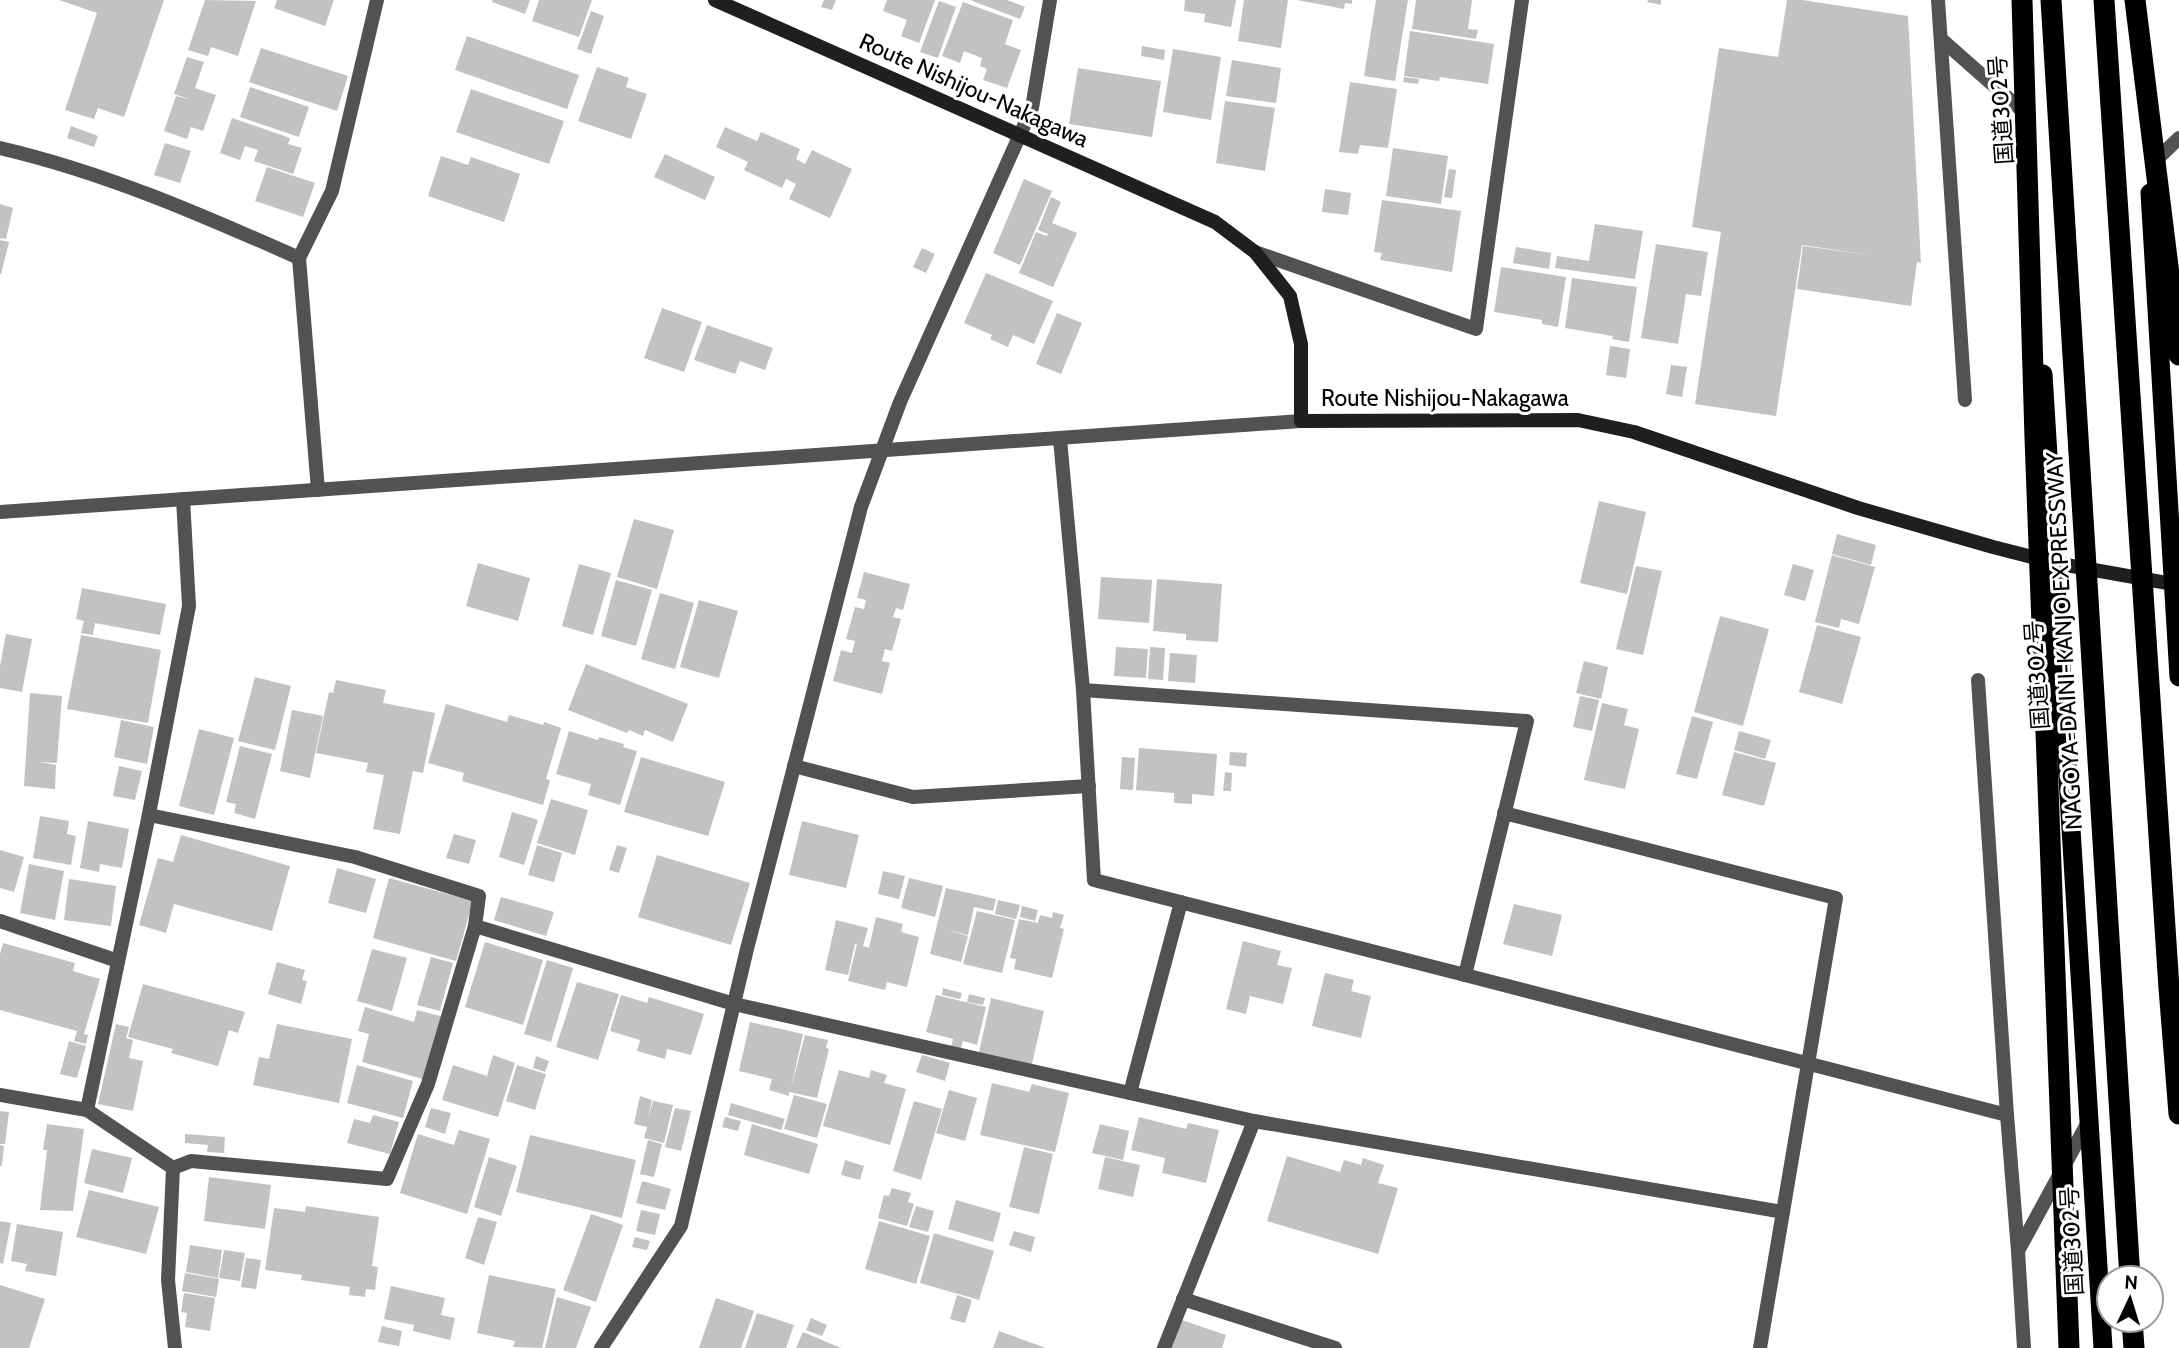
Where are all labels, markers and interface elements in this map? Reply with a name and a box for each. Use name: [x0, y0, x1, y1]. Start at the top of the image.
street label: Route Nishijou-Nakagawa: [855, 27, 1093, 153]
street label: 国道302号: [1983, 54, 2019, 166]
street label: Route Nishijou-Nakagawa: [1321, 384, 1569, 412]
street label: NAGOYA-DAINI-KANJO EXPRESSWAY: [2040, 450, 2088, 831]
street label: 国道302号: [2019, 619, 2055, 731]
street label: 国道302号: [2055, 1186, 2089, 1296]
north arrow: [2095, 1264, 2165, 1334]
text: N: [2124, 1271, 2139, 1294]

